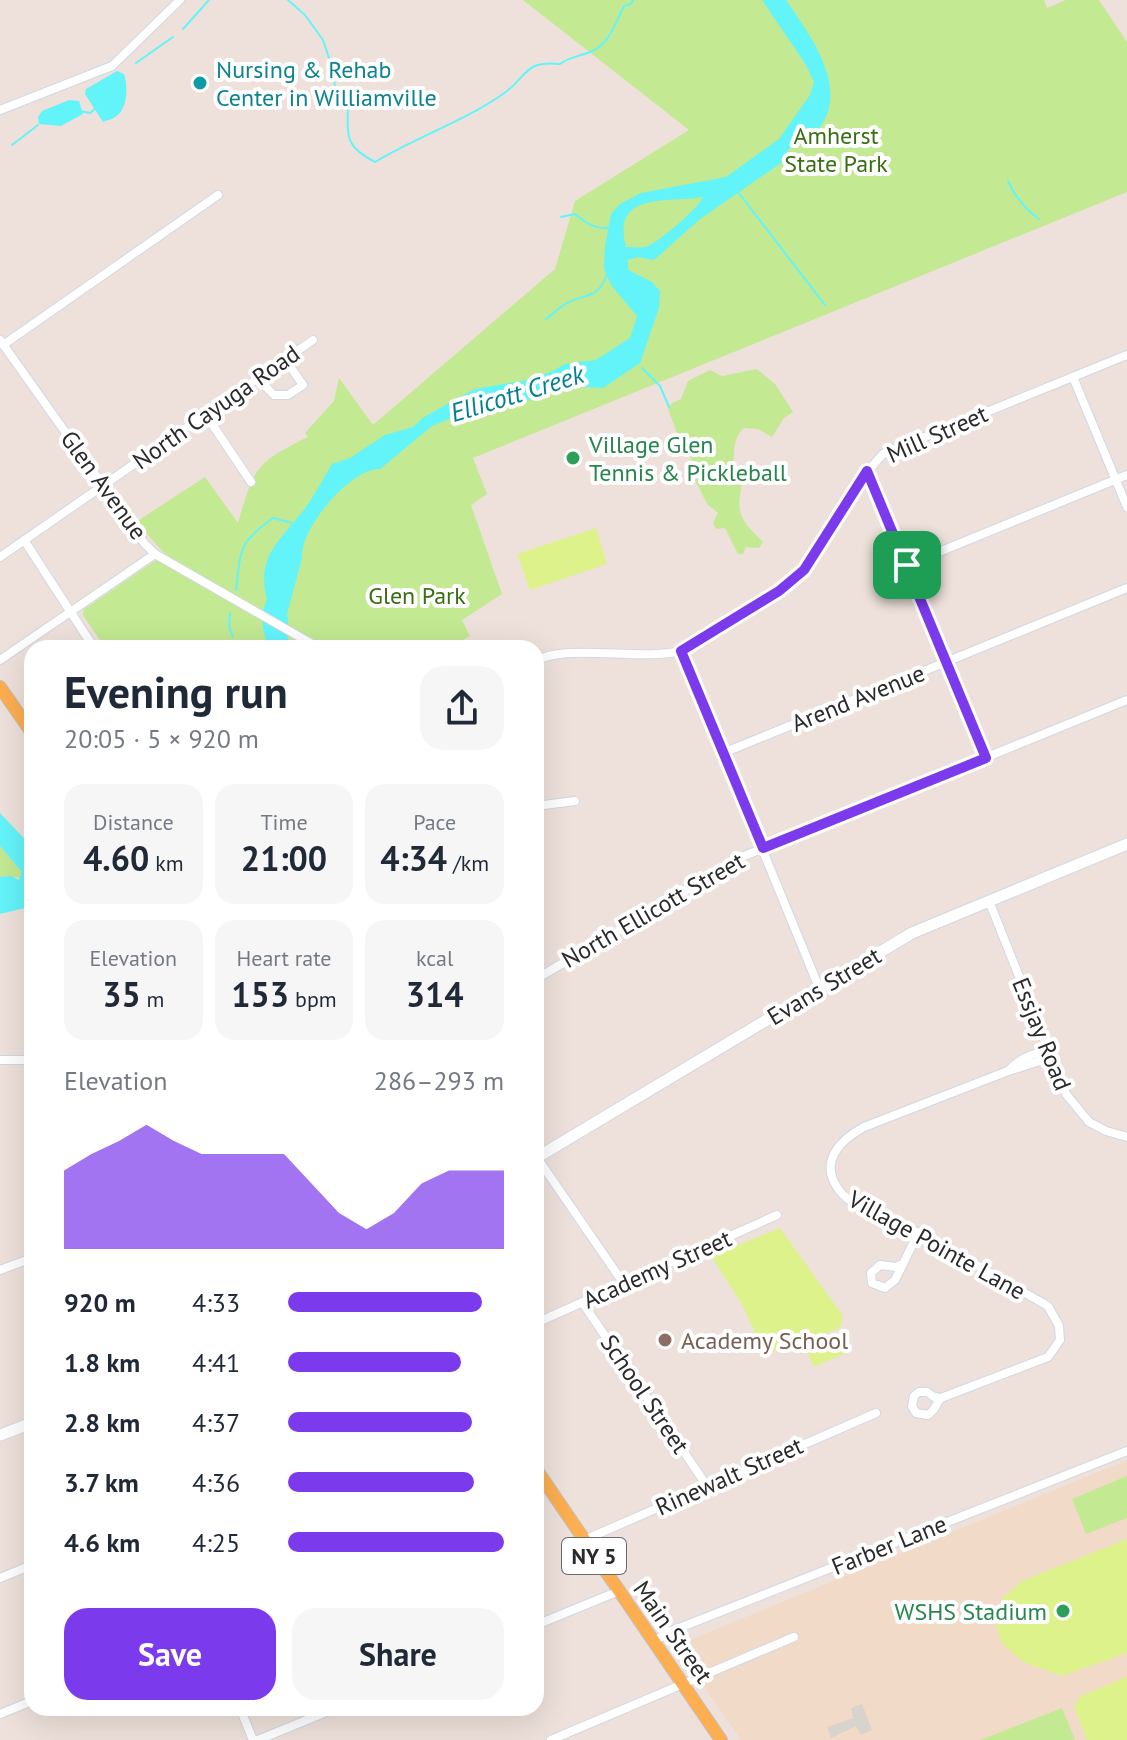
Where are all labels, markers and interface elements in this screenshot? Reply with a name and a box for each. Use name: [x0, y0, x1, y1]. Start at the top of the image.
place label: Nursing & Rehab Center in Williamville: [216, 54, 437, 113]
marker: Nursing & Rehab Center in Williamville: [191, 74, 209, 92]
park label: Amherst State Park: [784, 120, 888, 179]
street label: North Cayuga Road: [126, 338, 306, 476]
water label: Ellicott Creek: [446, 357, 589, 429]
street label: Mill Street: [882, 398, 992, 470]
street label: Glen Avenue: [54, 424, 154, 546]
place label: Village Glen Tennis & Pickleball: [588, 429, 787, 488]
marker: Village Glen Tennis & Pickleball: [564, 449, 582, 467]
pin: [873, 531, 941, 599]
icon: arrive: [885, 543, 929, 587]
park label: Glen Park: [368, 580, 466, 611]
street label: Arend Avenue: [787, 657, 929, 739]
text: Evening run: [64, 663, 288, 720]
button: share: [420, 666, 504, 750]
text: 20:05 · 5 × 920 m: [64, 722, 259, 755]
text: Distance: [93, 808, 174, 836]
text: Time: [260, 808, 308, 836]
text: Pace: [413, 808, 456, 836]
text: 4.60: [83, 836, 149, 880]
text: 21:00: [241, 836, 327, 880]
text: 4:34: [380, 836, 447, 880]
street label: North Ellicott Street: [556, 845, 750, 975]
text: km: [149, 849, 184, 877]
text: /km: [447, 849, 489, 877]
street label: Evans Street: [761, 940, 887, 1032]
text: Elevation: [90, 944, 177, 972]
text: Heart rate: [236, 944, 332, 972]
text: kcal: [416, 944, 453, 972]
text: 35: [102, 972, 141, 1016]
text: 153: [231, 972, 289, 1016]
text: 314: [406, 972, 464, 1016]
street label: Essjay Road: [1005, 973, 1079, 1095]
text: m: [141, 985, 164, 1013]
text: bpm: [289, 985, 337, 1013]
text: Elevation: [64, 1064, 168, 1097]
text: 286–293 m: [374, 1064, 504, 1097]
street label: Village Pointe Lane: [842, 1183, 1031, 1307]
street label: Academy Street: [578, 1222, 736, 1316]
text: 920 m: [64, 1286, 136, 1319]
text: 4:33: [192, 1286, 240, 1319]
place label: Academy School: [681, 1325, 848, 1356]
street label: School Street: [594, 1328, 696, 1460]
marker: Academy School: [656, 1331, 674, 1349]
text: 1.8 km: [64, 1346, 140, 1379]
text: 4:41: [192, 1346, 240, 1379]
text: 2.8 km: [64, 1406, 140, 1439]
text: 4:37: [192, 1406, 240, 1439]
street label: Rinewalt Street: [650, 1430, 808, 1522]
text: 3.7 km: [64, 1466, 139, 1499]
text: 4:36: [192, 1466, 240, 1499]
street label: Farber Lane: [827, 1508, 951, 1582]
text: 4.6 km: [64, 1526, 140, 1559]
text: 4:25: [192, 1526, 240, 1559]
road number: NY 5: [562, 1538, 626, 1574]
street label: Main Street: [626, 1575, 720, 1689]
place label: WSHS Stadium: [895, 1596, 1047, 1627]
marker: WSHS Stadium: [1054, 1602, 1072, 1620]
button: Save: [64, 1608, 276, 1700]
button: Share: [292, 1608, 504, 1700]

